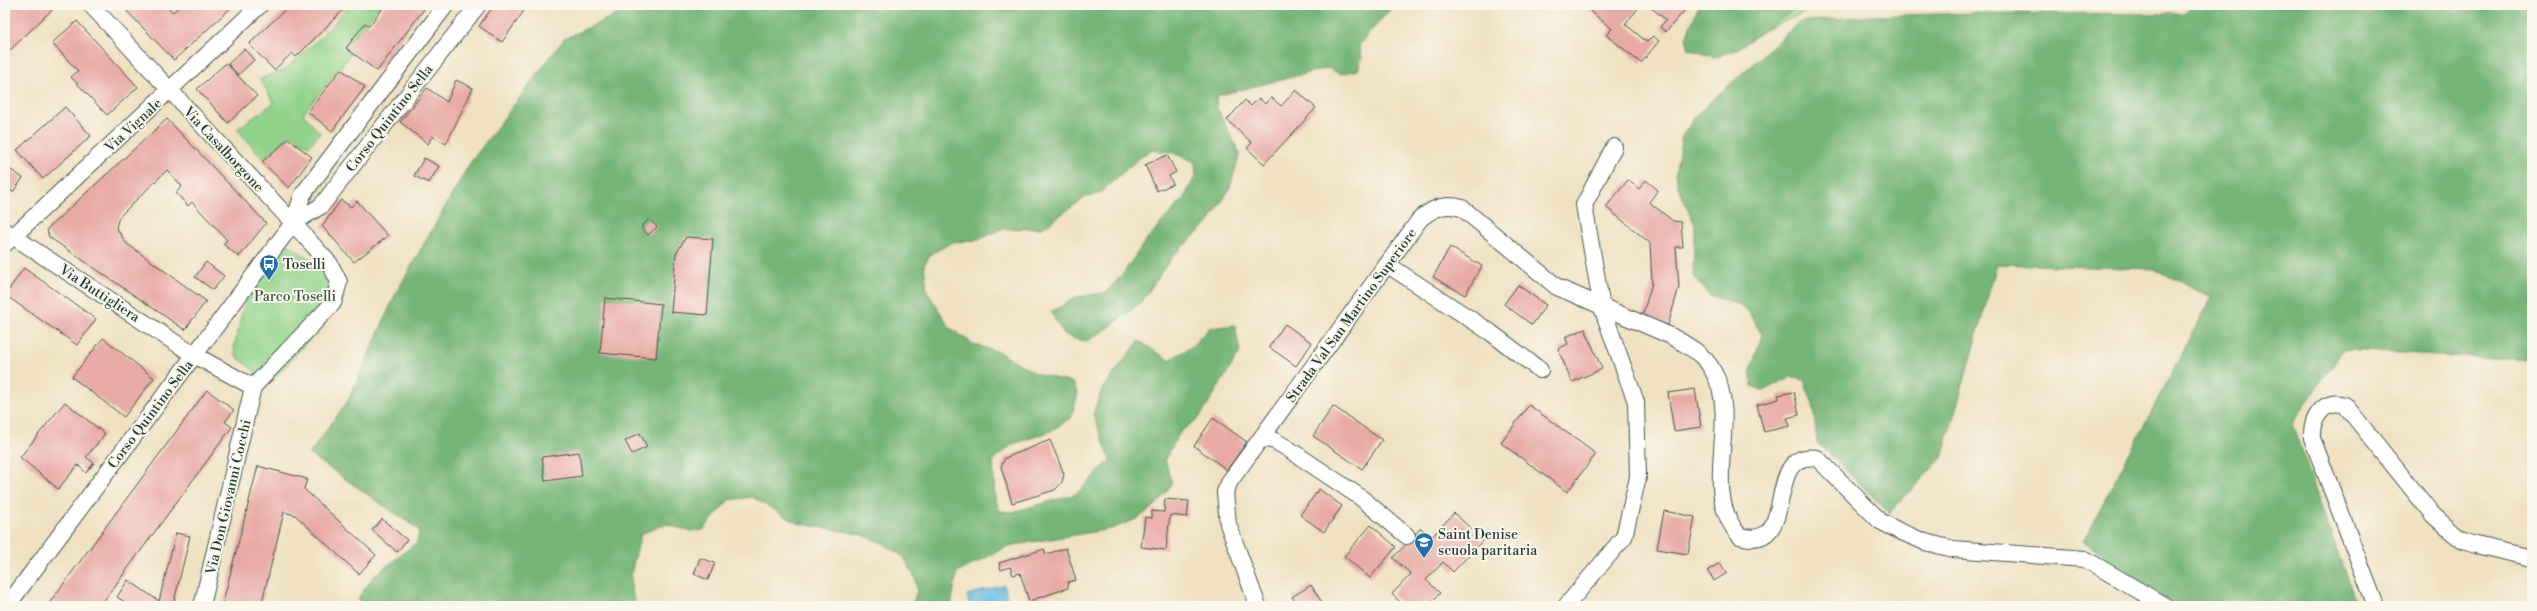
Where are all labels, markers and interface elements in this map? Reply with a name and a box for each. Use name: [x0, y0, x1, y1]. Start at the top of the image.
street label: Corso Quintino Sella: [342, 61, 438, 176]
street label: Via Vignale: [101, 95, 166, 157]
street label: Via Casalborgone: [178, 103, 267, 196]
street label: Strada Val San Martino Superiore: [1283, 225, 1421, 406]
bus stop icon: Toselli: [258, 253, 280, 281]
place label: Toselli: [283, 256, 326, 274]
street label: Via Buttigliera: [55, 261, 144, 327]
park label: Parco Toselli: [254, 288, 336, 306]
street label: Corso Quintino Sella: [104, 356, 198, 473]
street label: Via Don Giovanni Cocchi: [202, 417, 256, 578]
place label: Saint Denise scuola paritaria: [1438, 526, 1538, 560]
school or university icon: Saint Denise scuola paritaria: [1413, 531, 1435, 559]

